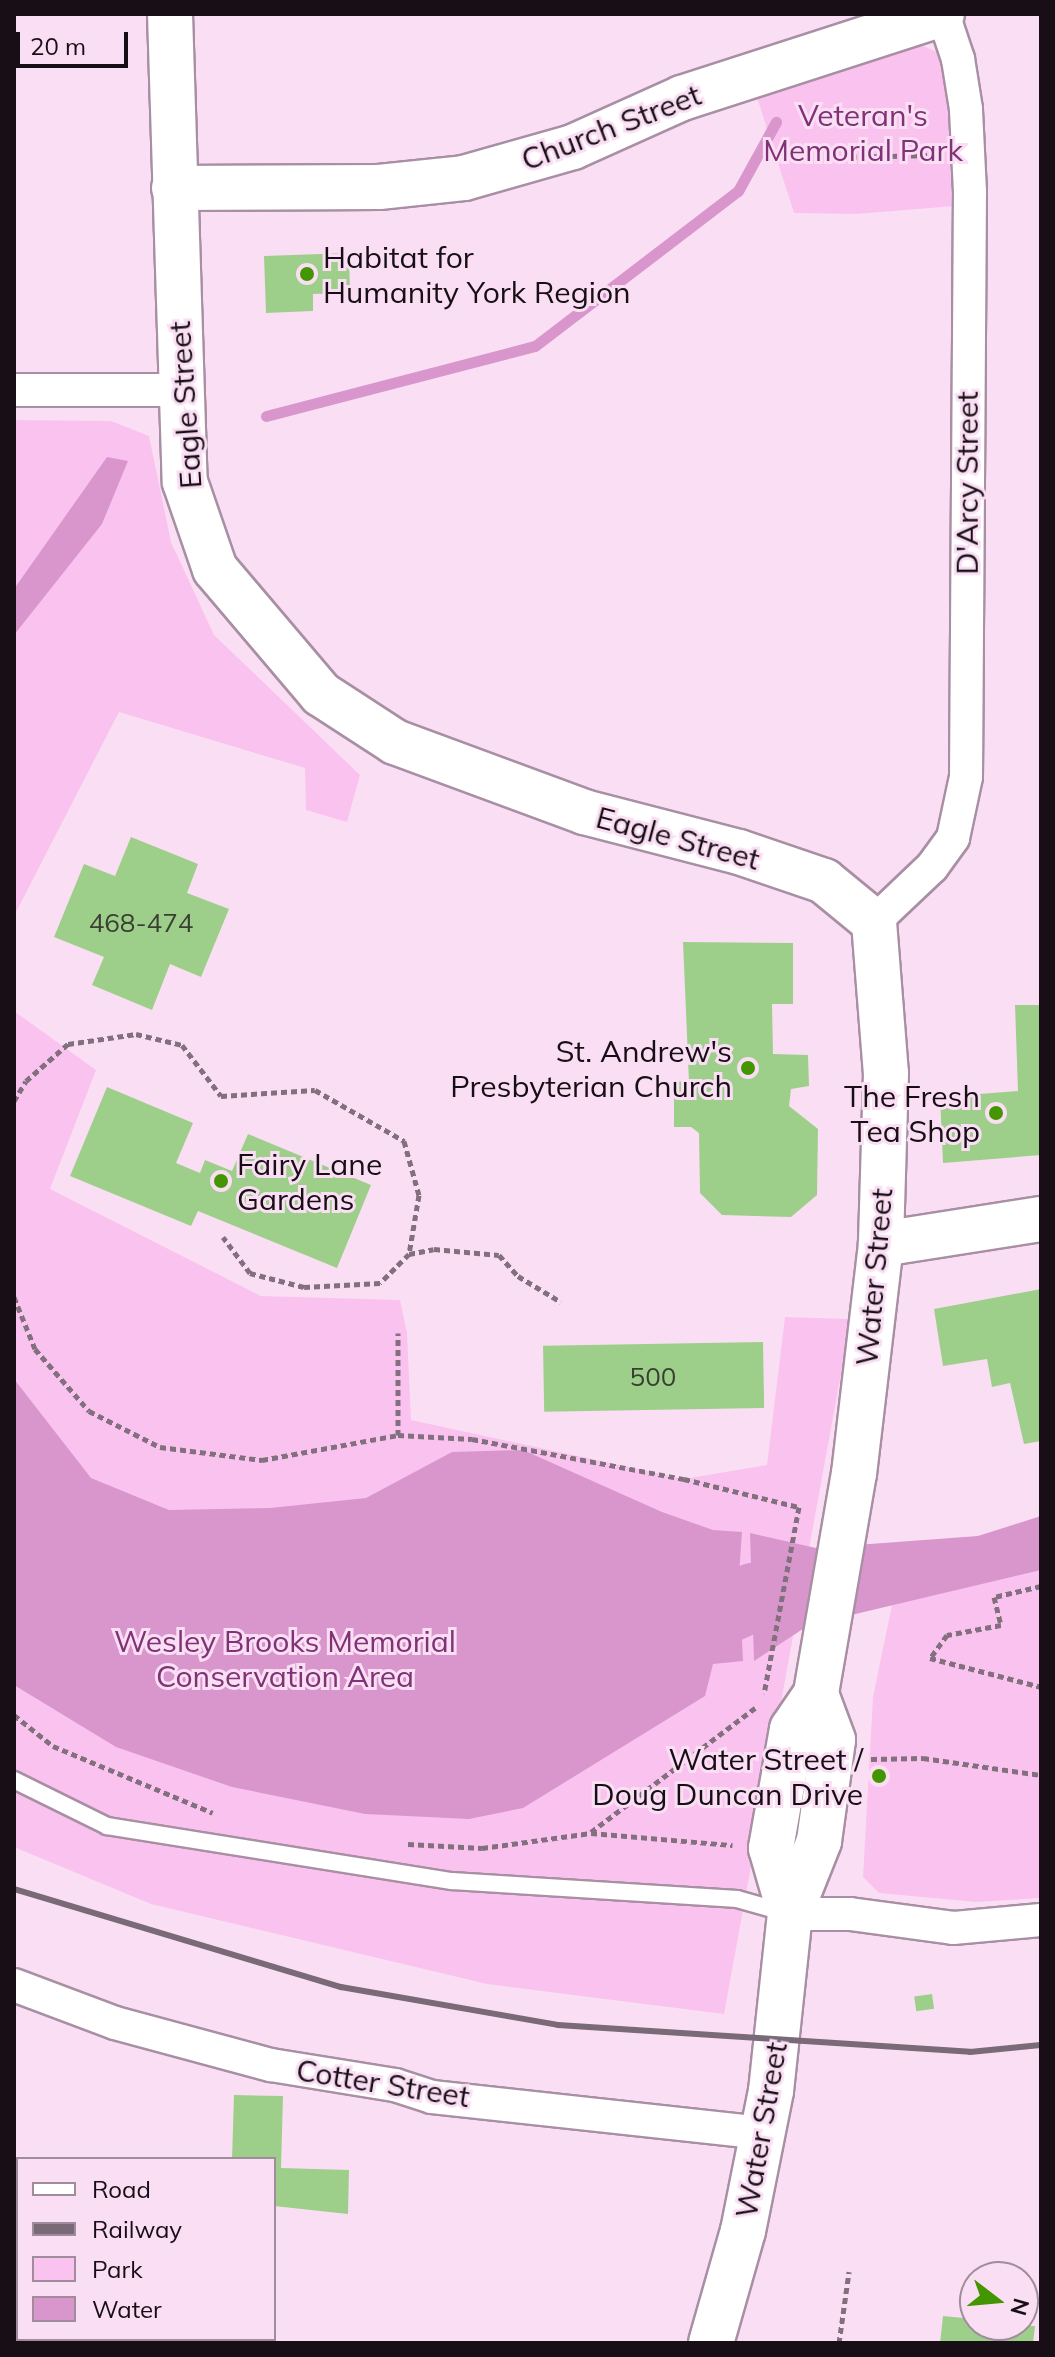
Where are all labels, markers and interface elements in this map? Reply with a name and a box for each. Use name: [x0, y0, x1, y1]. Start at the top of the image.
scale bar: [20, 16, 132, 66]
text: 20 m: [30, 31, 86, 61]
street label: Church Street: [516, 76, 706, 178]
park label: Veteran's Memorial Park: [763, 97, 963, 168]
place label: Habitat for Humanity York Region: [323, 239, 631, 310]
marker: Habitat for Humanity York Region: [298, 265, 316, 283]
street label: Eagle Street: [161, 320, 209, 490]
street label: D'Arcy Street: [949, 391, 985, 575]
street label: Eagle Street: [592, 799, 764, 877]
house number: 468-474: [89, 907, 193, 939]
place label: St. Andrew's Presbyterian Church: [450, 1033, 732, 1104]
marker: St. Andrew's Presbyterian Church: [739, 1059, 757, 1077]
place label: The Fresh Tea Shop: [844, 1078, 980, 1148]
marker: The Fresh Tea Shop: [987, 1104, 1005, 1122]
place label: Fairy Lane Gardens: [237, 1146, 382, 1216]
marker: Fairy Lane Gardens: [212, 1172, 230, 1190]
street label: Water Street: [848, 1187, 900, 1367]
house number: 500: [630, 1361, 676, 1393]
park label: Wesley Brooks Memorial Conservation Area: [114, 1623, 456, 1694]
place label: Water Street / Doug Duncan Drive: [592, 1741, 863, 1812]
marker: Water Street / Doug Duncan Drive: [870, 1767, 888, 1785]
street label: Water Street: [728, 2039, 794, 2221]
street label: Cotter Street: [294, 2052, 472, 2114]
legend: [16, 2157, 276, 2341]
text: Road: [92, 2174, 151, 2204]
text: Railway: [92, 2214, 182, 2244]
text: Park: [92, 2254, 143, 2284]
north arrow: [959, 2261, 1039, 2341]
text: Water: [92, 2294, 162, 2324]
text: N: [1004, 2295, 1036, 2319]

